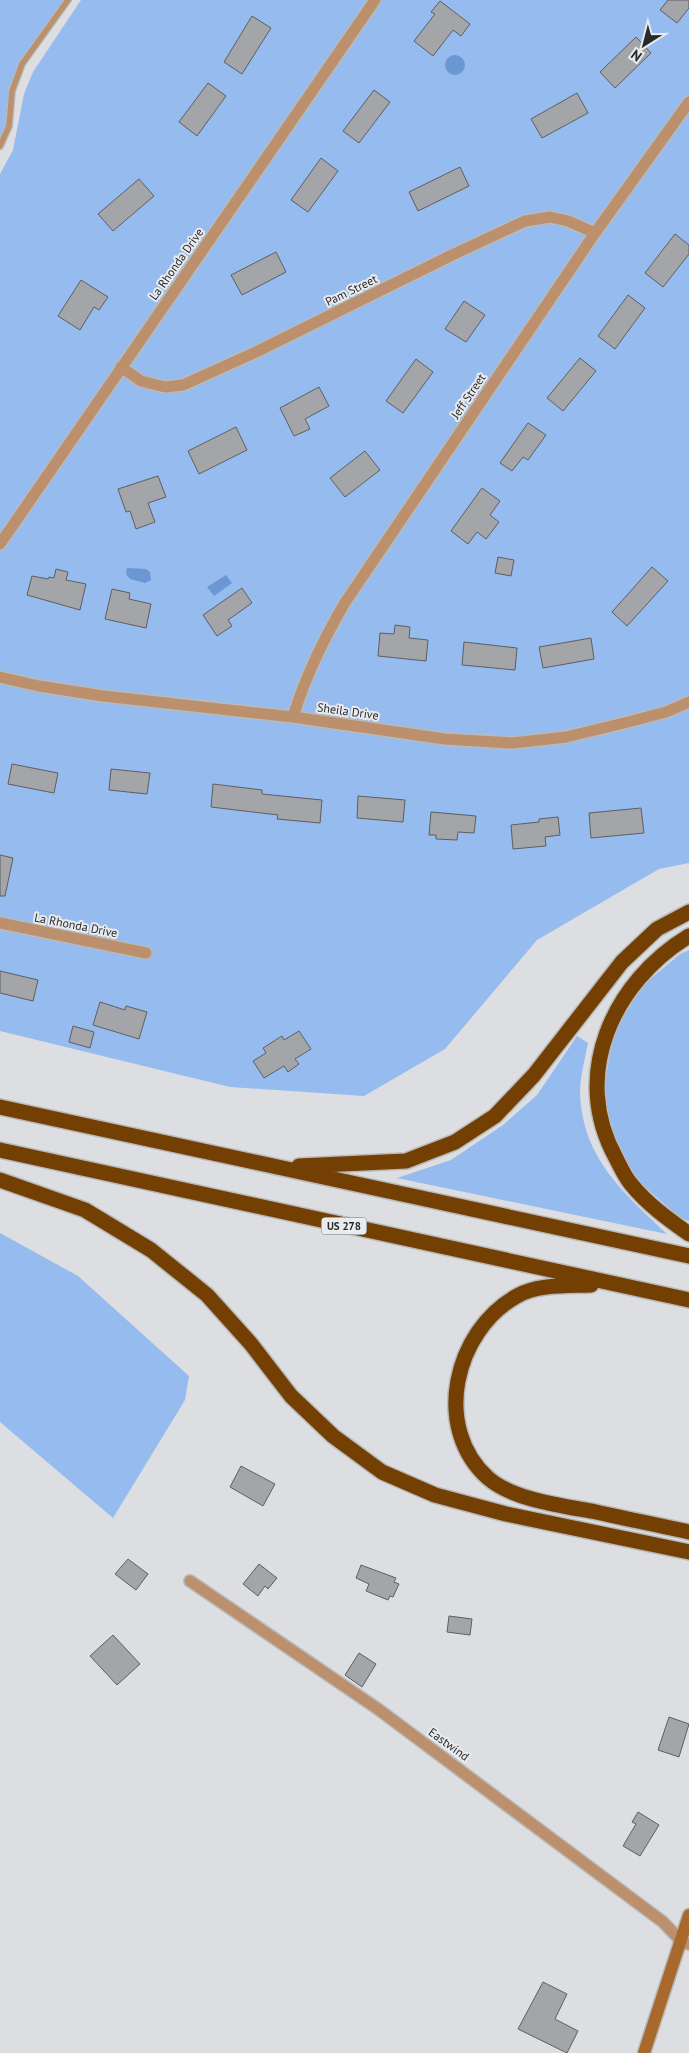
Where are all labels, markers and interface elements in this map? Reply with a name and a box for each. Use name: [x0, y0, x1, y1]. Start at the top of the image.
north arrow: [619, 20, 669, 70]
text: N: [627, 46, 645, 66]
street label: La Rhonda Drive: [146, 225, 206, 303]
street label: Pam Street: [323, 271, 379, 309]
street label: Jeff Street: [447, 371, 489, 422]
street label: Sheila Drive: [316, 699, 380, 723]
street label: La Rhonda Drive: [33, 910, 119, 940]
road number: US 278: [322, 1218, 366, 1234]
street label: Eastwind: [426, 1724, 472, 1764]

